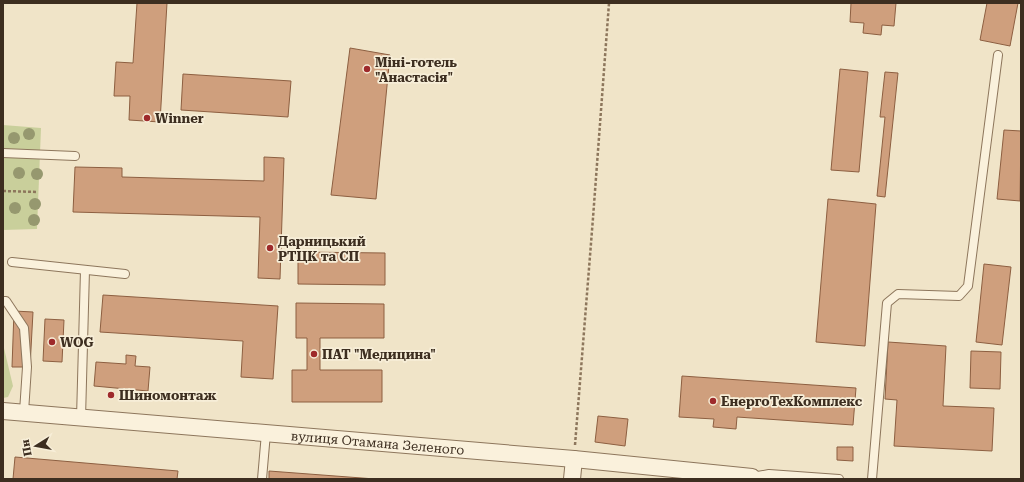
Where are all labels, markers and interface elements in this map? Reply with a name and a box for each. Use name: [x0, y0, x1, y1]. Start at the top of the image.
place label: Міні-готель "Анастасія": [375, 55, 457, 85]
marker: Міні-готель "Анастасія": [362, 64, 372, 74]
place label: Winner: [155, 111, 204, 126]
marker: Winner: [142, 113, 152, 123]
place label: Дарницький РТЦК та СП: [278, 234, 366, 264]
marker: Дарницький РТЦК та СП: [265, 243, 275, 253]
place label: WOG: [60, 335, 94, 350]
marker: WOG: [47, 337, 57, 347]
place label: ПАТ "Медицина": [322, 347, 436, 362]
marker: ПАТ "Медицина": [309, 349, 319, 359]
place label: Шиномонтаж: [119, 388, 217, 403]
marker: Шиномонтаж: [106, 390, 116, 400]
place label: ЕнергоТехКомплекс: [721, 394, 863, 409]
marker: ЕнергоТехКомплекс: [708, 396, 718, 406]
north arrow: [16, 426, 56, 466]
street label: вулиця Отамана Зеленого: [290, 428, 465, 457]
text: Пн: [19, 438, 35, 457]

